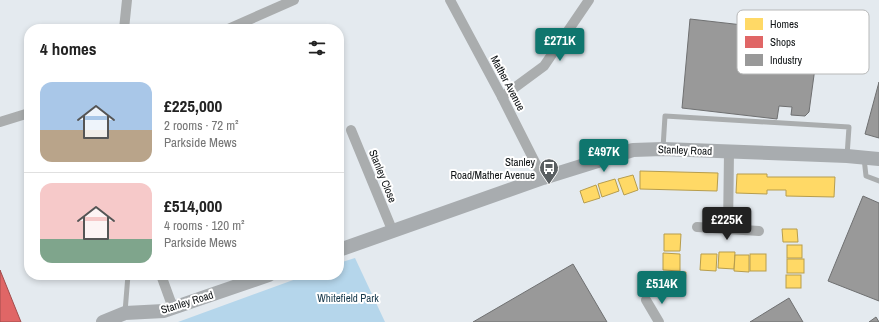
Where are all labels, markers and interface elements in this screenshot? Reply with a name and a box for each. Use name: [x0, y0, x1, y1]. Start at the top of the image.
legend: [737, 10, 869, 74]
text: Homes: [770, 17, 799, 31]
pin: £271K: [532, 28, 588, 62]
text: £271K: [544, 32, 576, 49]
text: Shops: [770, 35, 796, 49]
text: 4 homes: [40, 37, 97, 60]
icon: filters: [306, 37, 328, 59]
street label: Mather Avenue: [488, 53, 528, 113]
text: Industry: [770, 53, 803, 67]
text: £225,000: [164, 94, 222, 117]
icon: home: [72, 98, 120, 146]
text: 2 rooms · 72 m²: [164, 117, 239, 134]
text: Parkside Mews: [164, 134, 237, 151]
pin: £497K: [576, 139, 632, 173]
street label: Stanley Road: [658, 142, 712, 158]
text: £497K: [588, 143, 620, 160]
street label: Stanley Close: [366, 148, 400, 204]
place label: Stanley Road/Mather Avenue: [450, 155, 535, 182]
bus stop icon: Stanley Road/Mather Avenue: [538, 157, 560, 185]
text: £514,000: [164, 194, 222, 217]
icon: home: [72, 199, 120, 247]
pin: £225K: [699, 207, 755, 241]
text: £225K: [711, 211, 743, 228]
text: 4 rooms · 120 m²: [164, 217, 245, 234]
text: Parkside Mews: [164, 234, 237, 251]
pin: £514K: [634, 271, 690, 305]
text: £514K: [646, 275, 678, 292]
street label: Stanley Road: [159, 287, 215, 317]
park label: Whitefield Park: [317, 291, 379, 305]

